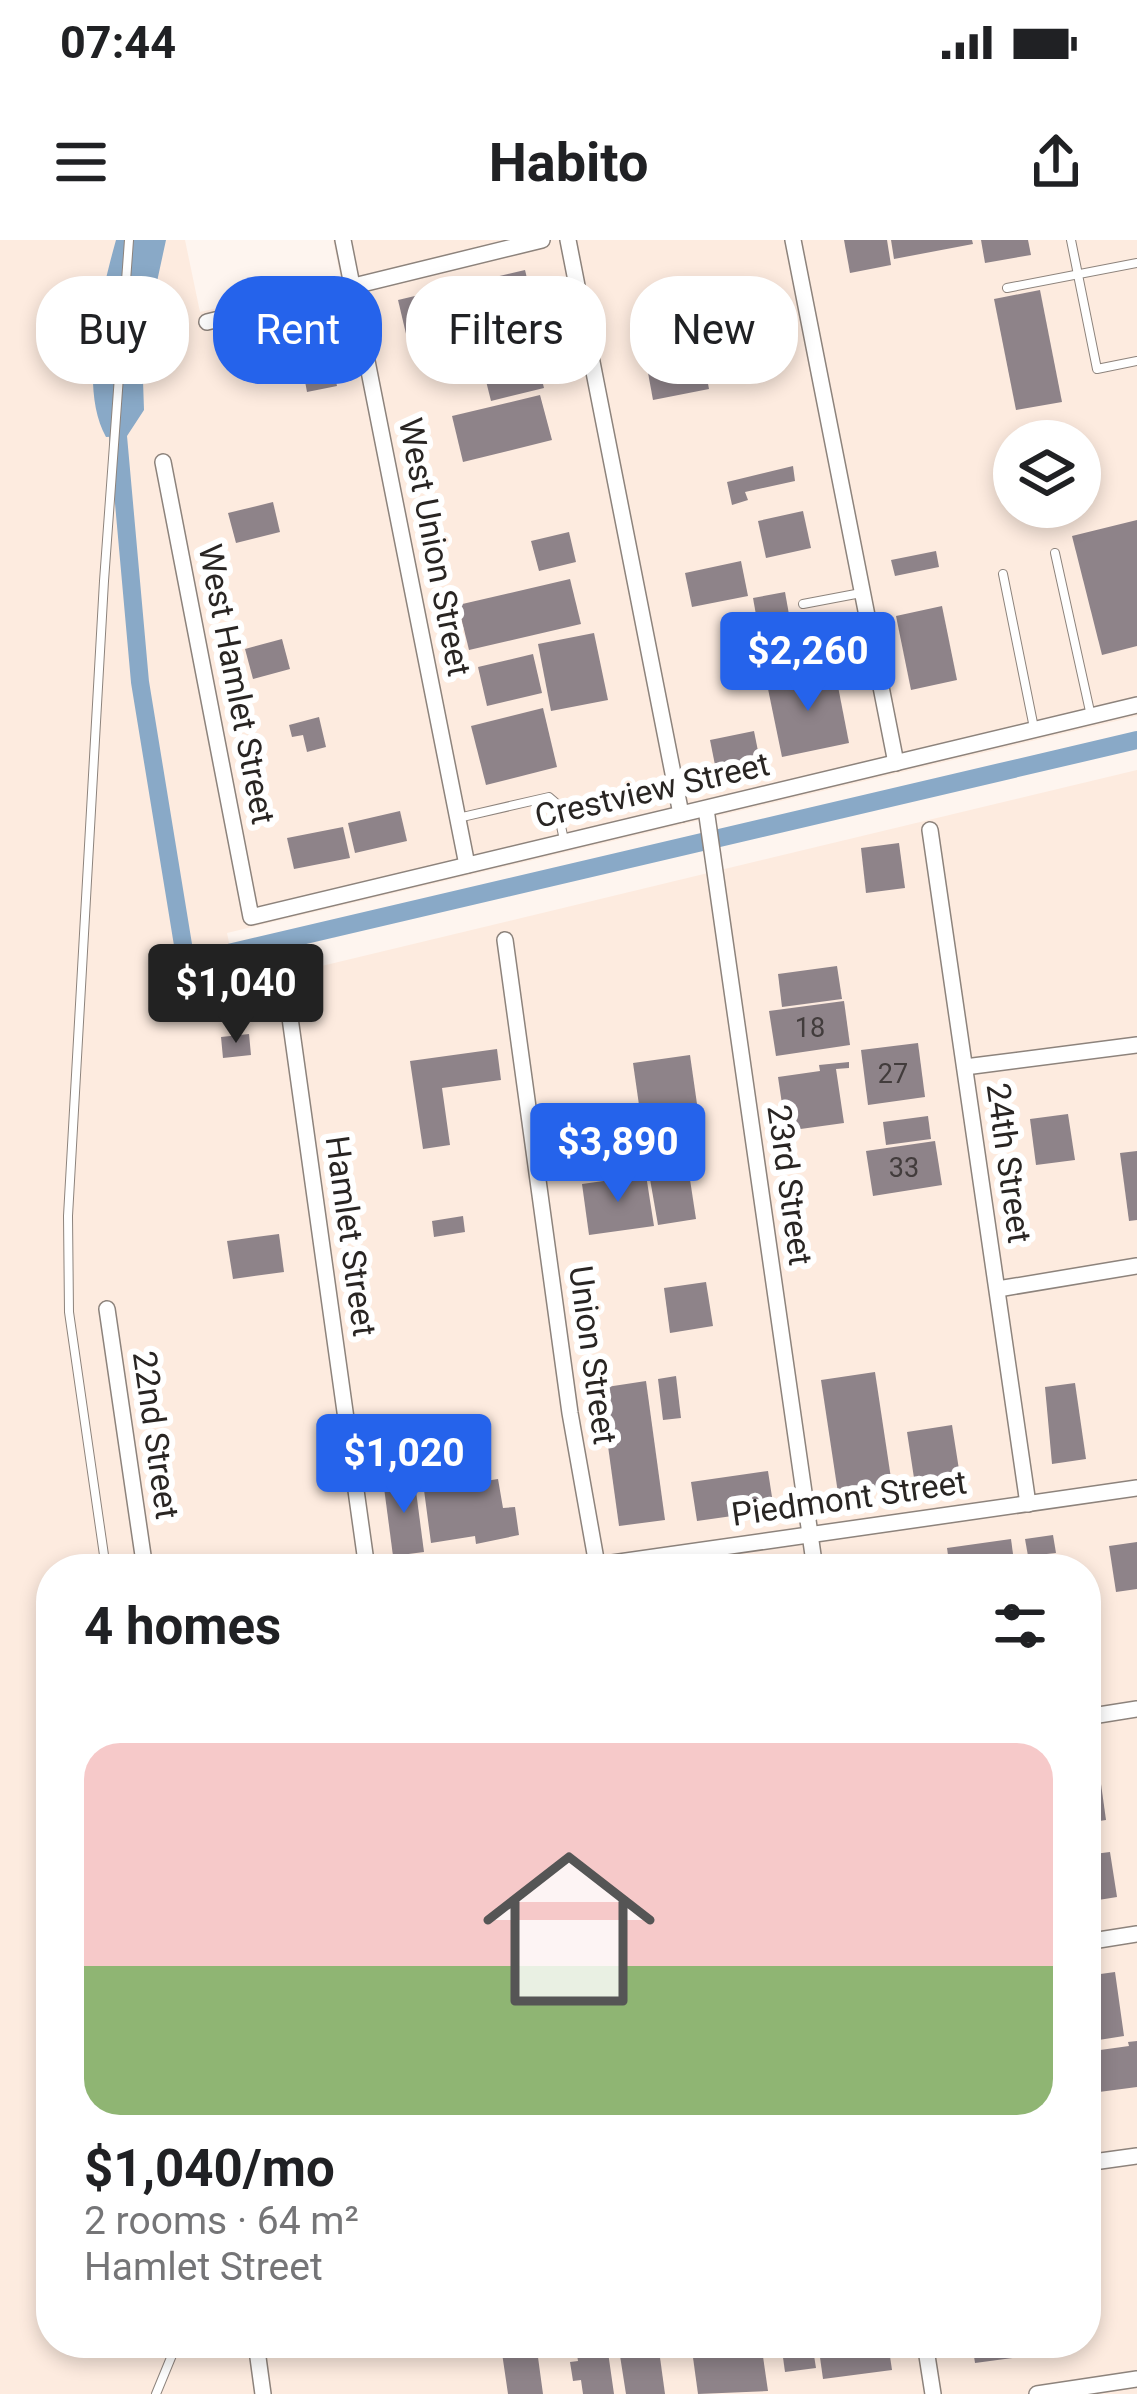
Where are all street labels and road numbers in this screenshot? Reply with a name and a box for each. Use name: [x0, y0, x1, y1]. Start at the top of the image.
street label: West Union Street: [391, 415, 479, 679]
street label: West Hamlet Street: [191, 541, 283, 827]
street label: Crestview Street: [531, 744, 773, 836]
street label: 24th Street: [978, 1080, 1040, 1246]
street label: 23rd Street: [759, 1102, 821, 1268]
street label: Hamlet Street: [318, 1133, 384, 1339]
street label: Union Street: [561, 1263, 625, 1447]
street label: 22nd Street: [125, 1349, 187, 1521]
street label: Piedmont Street: [729, 1462, 969, 1534]

